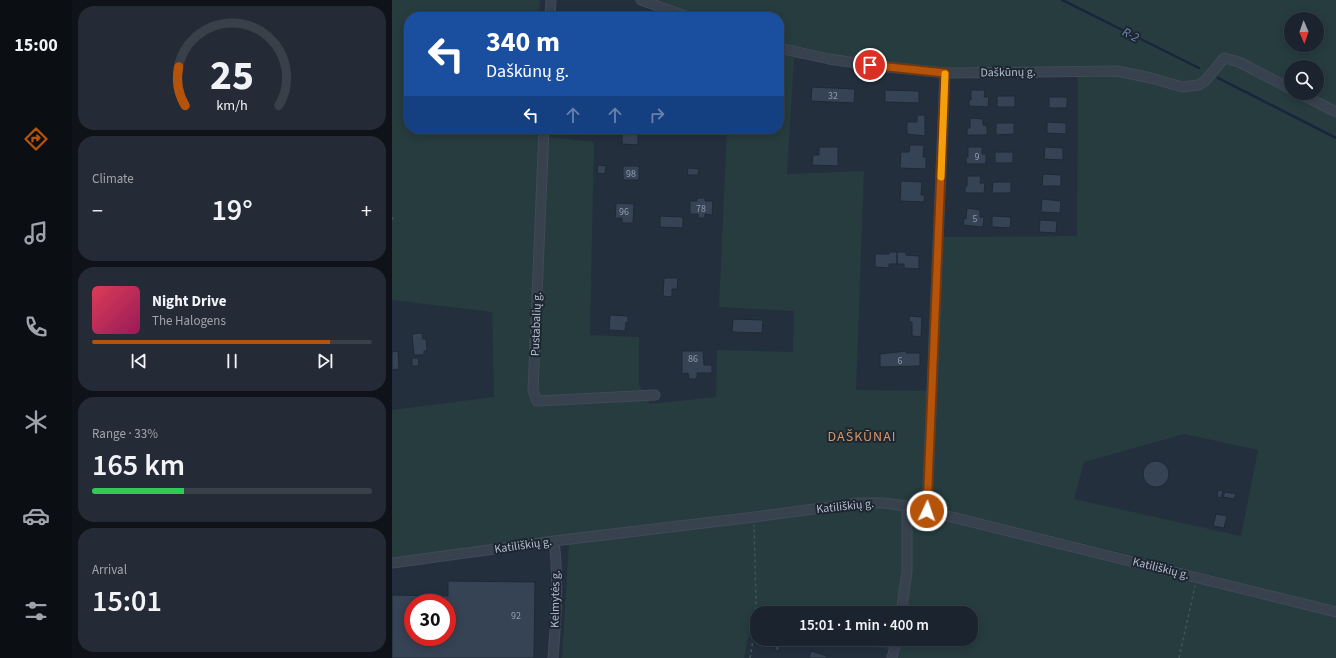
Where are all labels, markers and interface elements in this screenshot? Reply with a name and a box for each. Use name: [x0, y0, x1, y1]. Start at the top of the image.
north arrow: [1284, 12, 1324, 52]
map controls: [1284, 12, 1324, 100]
text: 340 m: [486, 22, 560, 62]
water label: R-2: [1119, 23, 1142, 47]
icon: left: [420, 28, 472, 80]
text: 15:00: [14, 33, 58, 58]
text: 25: [210, 46, 254, 106]
pin: [853, 48, 887, 82]
icon: arrive: [859, 54, 881, 76]
text: Daškūnų g.: [486, 59, 569, 84]
button: search: [1284, 60, 1324, 100]
street label: Daškūnų g.: [980, 64, 1036, 81]
house number: 32: [828, 89, 838, 103]
text: km/h: [216, 95, 248, 116]
icon: left: [520, 104, 542, 126]
icon: ahead: [562, 104, 584, 126]
icon: ahead: [604, 104, 626, 126]
icon: right: [646, 104, 668, 126]
icon: directions: [22, 125, 50, 153]
house number: 9: [975, 150, 980, 164]
house number: 98: [626, 167, 636, 181]
text: Climate: [92, 170, 134, 188]
text: 19°: [211, 189, 253, 232]
text: −: [92, 195, 103, 227]
text: +: [361, 195, 372, 227]
house number: 78: [696, 202, 706, 216]
house number: 96: [619, 205, 629, 219]
house number: 5: [973, 212, 978, 226]
icon: music: [22, 219, 50, 247]
text: Night Drive: [152, 291, 227, 312]
street label: Pustabalių g.: [527, 292, 546, 357]
text: The Halogens: [152, 312, 226, 330]
icon: phone: [22, 313, 50, 341]
icon: previous: [128, 350, 150, 372]
icon: pause: [221, 350, 243, 372]
icon: next: [314, 350, 336, 372]
house number: 86: [688, 352, 698, 366]
house number: 6: [898, 354, 903, 368]
icon: climate: [22, 408, 50, 436]
text: Range · 33%: [92, 425, 158, 443]
district label: DAŠKŪNAI: [828, 427, 896, 447]
text: 165 km: [92, 444, 185, 487]
position arrow: [906, 490, 948, 532]
street label: Katiliškių g.: [815, 495, 875, 518]
icon: car: [22, 502, 50, 530]
street label: Katiliškių g.: [493, 533, 553, 558]
street label: Katiliškių g.: [1131, 553, 1191, 584]
text: Arrival: [92, 561, 127, 579]
street label: Kelmytės g.: [546, 570, 565, 628]
text: 15:01: [92, 580, 162, 623]
speed limit sign: 30: [404, 594, 456, 646]
icon: filters: [22, 597, 50, 625]
house number: 92: [511, 609, 521, 623]
text: 15:01 · 1 min · 400 m: [799, 615, 929, 636]

